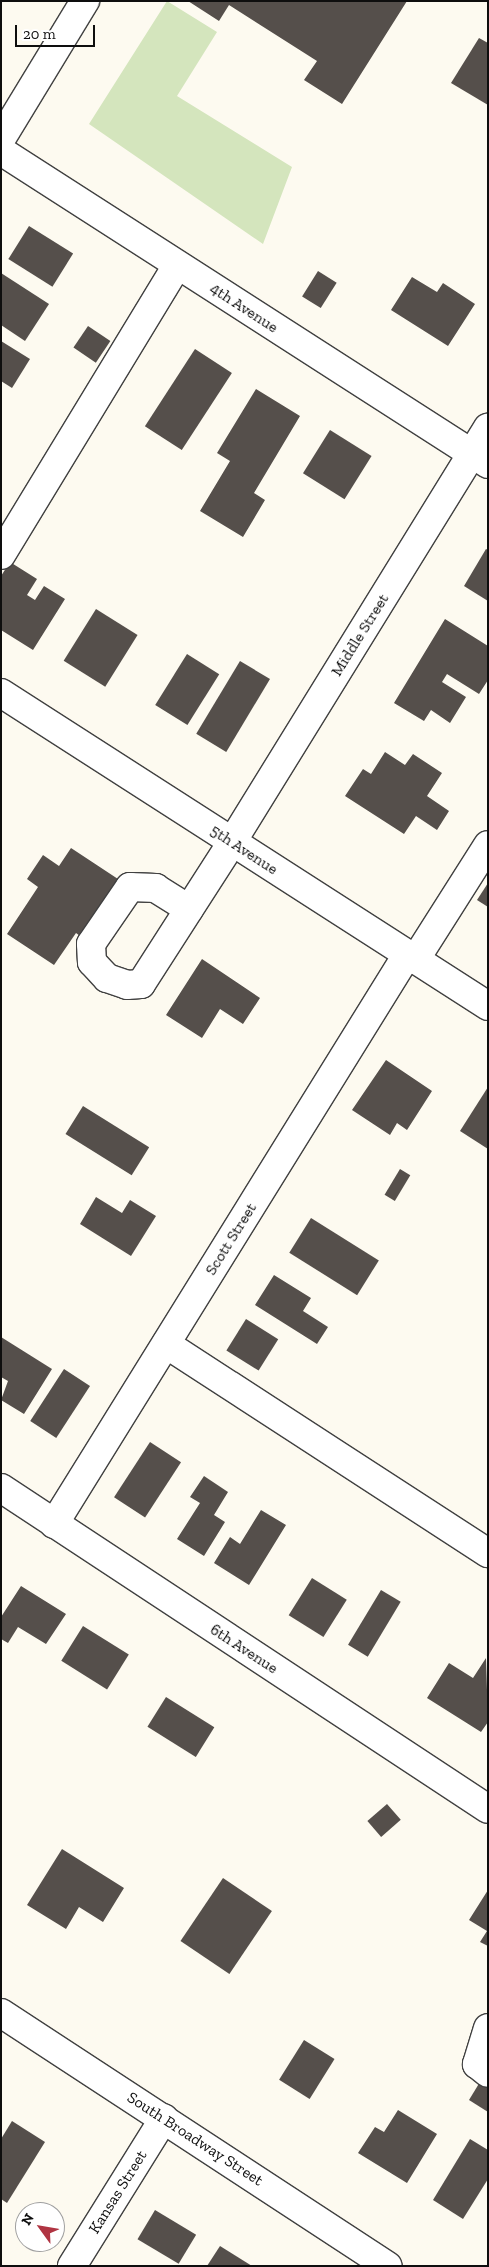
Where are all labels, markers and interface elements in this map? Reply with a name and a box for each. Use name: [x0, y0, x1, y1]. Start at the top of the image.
scale bar: [18, 15, 98, 47]
text: 20 m: [23, 25, 56, 43]
street label: 4th Avenue: [206, 279, 282, 337]
street label: Middle Street: [327, 590, 393, 680]
street label: 5th Avenue: [206, 821, 282, 879]
street label: Scott Street: [201, 1199, 261, 1279]
street label: 6th Avenue: [206, 1620, 282, 1678]
street label: South Broadway Street: [123, 2088, 267, 2190]
street label: Kansas Street: [85, 2147, 151, 2237]
north arrow: [15, 2202, 65, 2252]
text: N: [18, 2210, 38, 2228]

